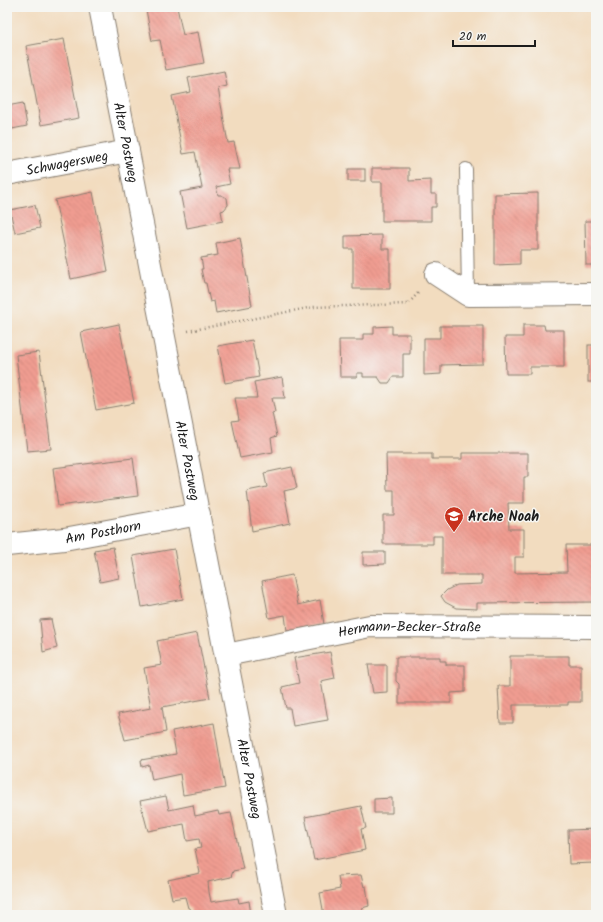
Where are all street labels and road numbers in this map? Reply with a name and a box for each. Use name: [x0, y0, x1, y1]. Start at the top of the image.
street label: Alter Postweg: [107, 100, 144, 185]
street label: Schwagersweg: [24, 145, 110, 182]
street label: Alter Postweg: [168, 419, 206, 503]
street label: Am Posthorn: [64, 515, 143, 551]
street label: Hermann-Becker-Straße: [336, 616, 482, 644]
street label: Alter Postweg: [230, 737, 267, 821]

